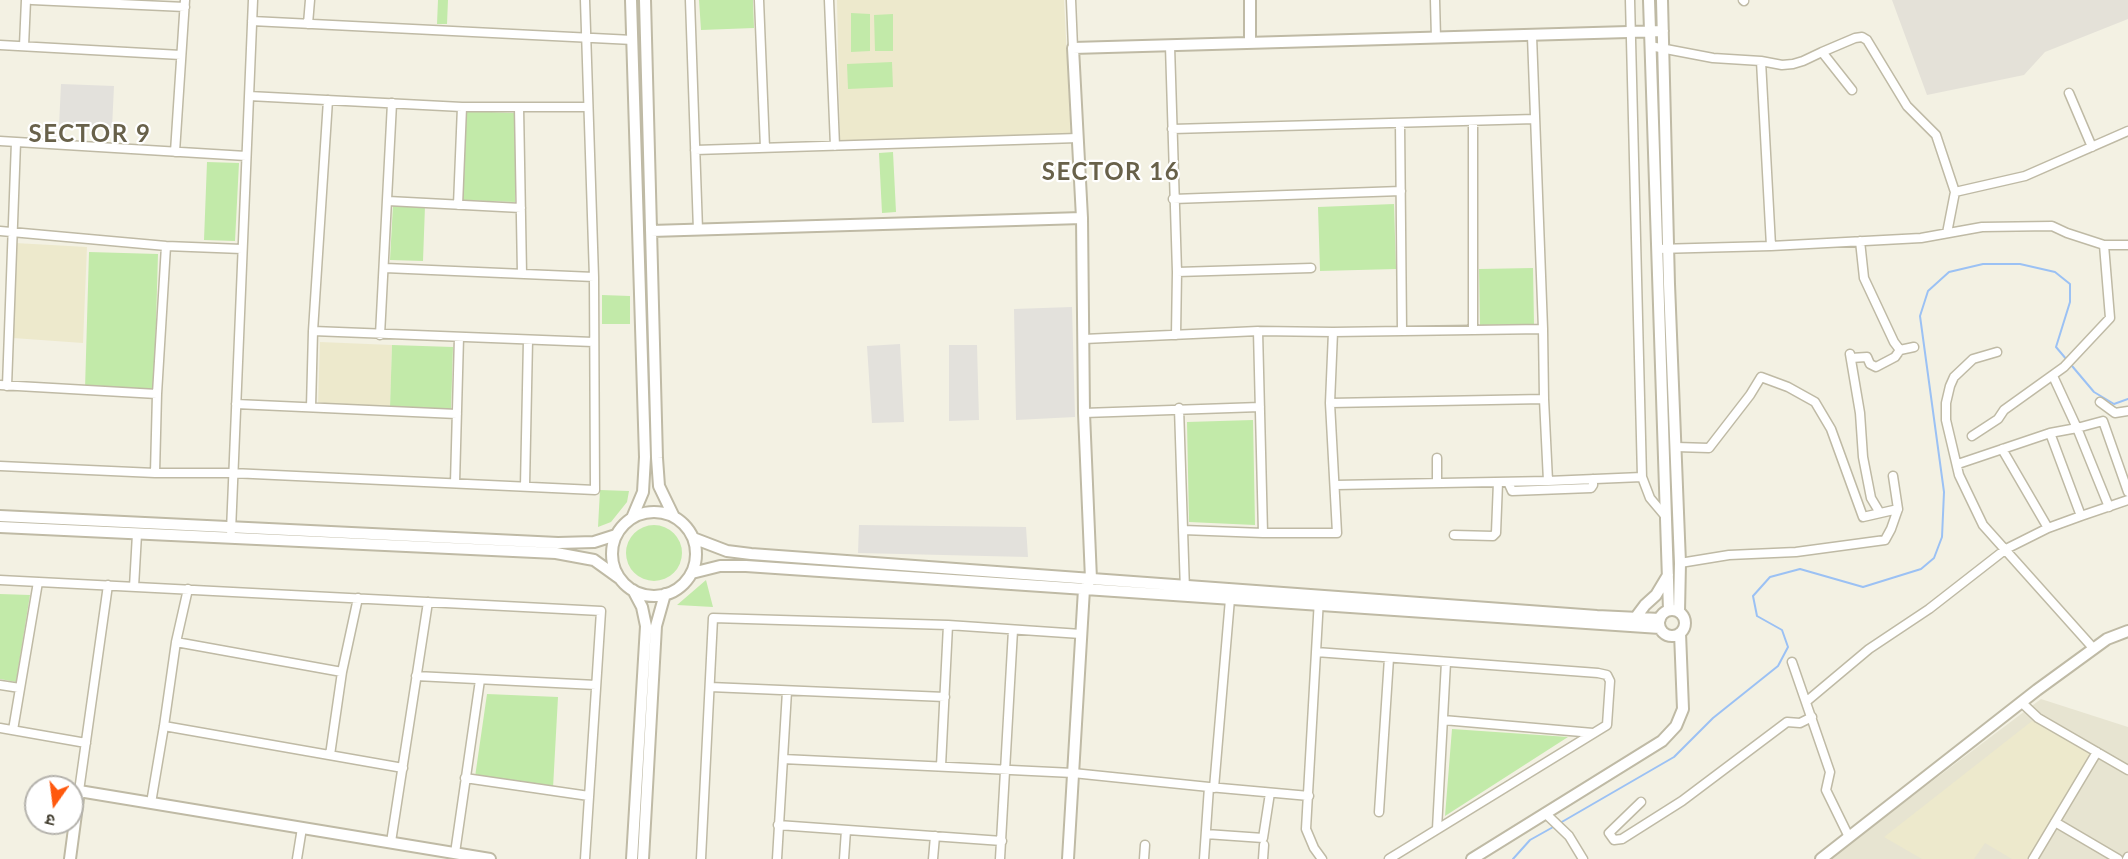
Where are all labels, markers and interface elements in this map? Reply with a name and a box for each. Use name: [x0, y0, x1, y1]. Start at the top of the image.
district label: SECTOR 9: [29, 120, 151, 148]
district label: SECTOR 16: [1042, 158, 1180, 186]
north arrow: [24, 775, 84, 835]
text: उ: [43, 811, 57, 831]

